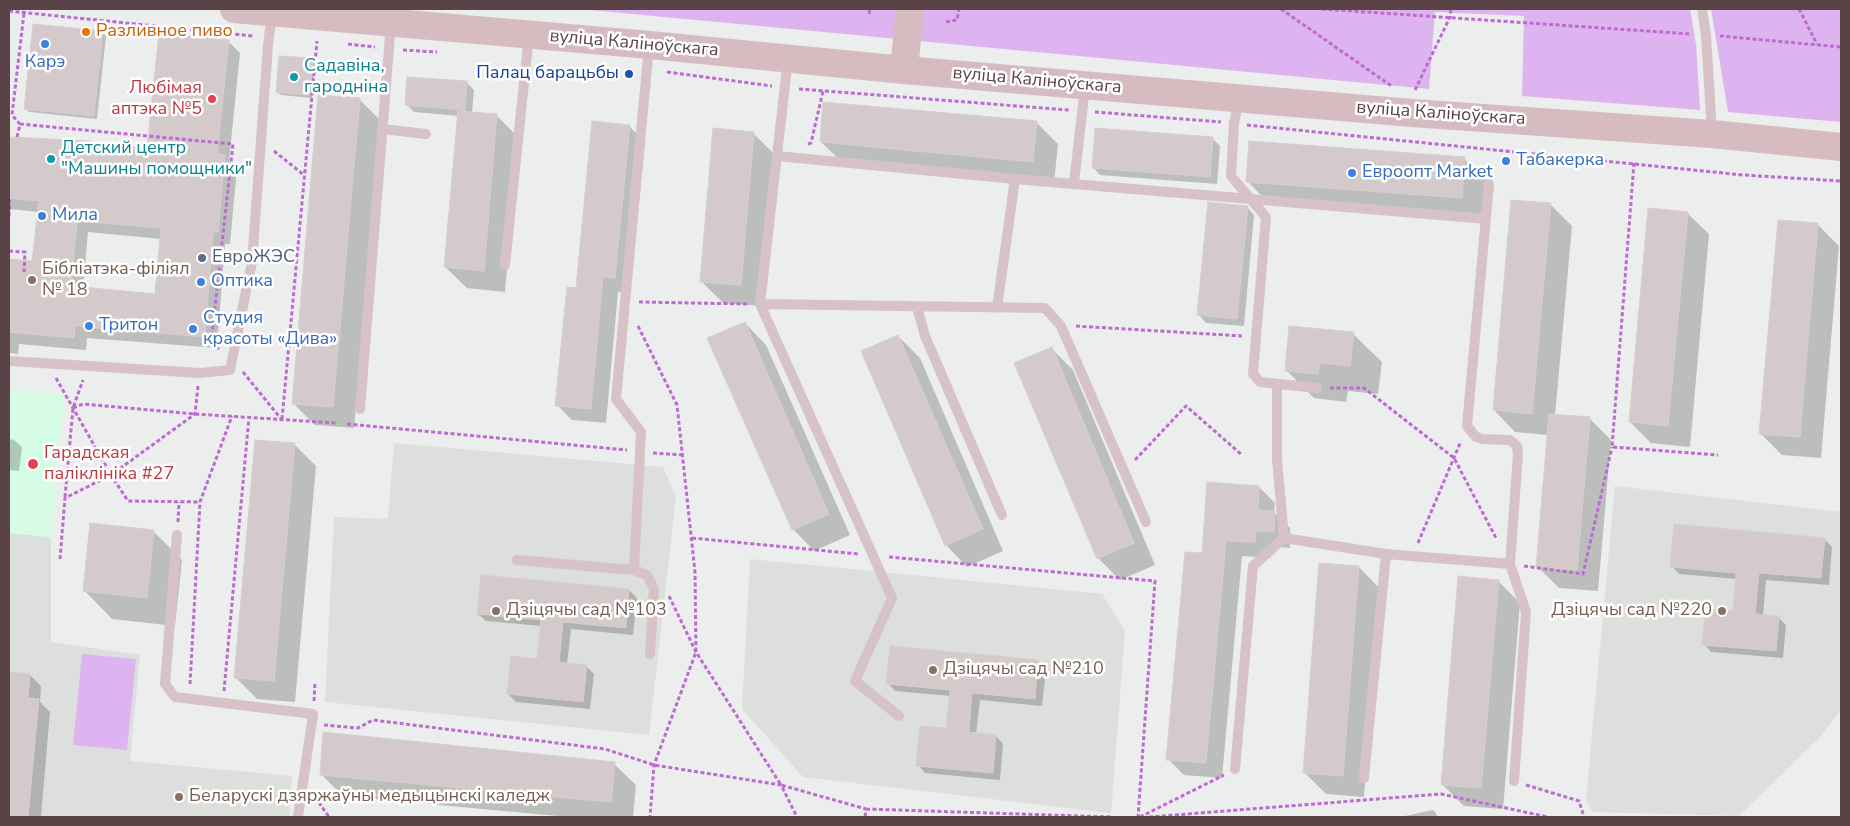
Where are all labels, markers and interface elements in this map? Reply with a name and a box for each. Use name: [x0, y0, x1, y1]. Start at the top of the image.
place label: Разливное пиво: [96, 21, 233, 43]
marker: Разливное пиво: [80, 26, 92, 38]
street label: вуліца Каліноўскага: [549, 26, 719, 62]
marker: Карэ: [39, 38, 51, 50]
place label: Карэ: [25, 52, 65, 74]
place label: Садавіна, гародніна: [304, 56, 388, 98]
place label: Палац барацьбы: [476, 63, 619, 85]
street label: вуліца Каліноўскага: [952, 63, 1122, 99]
marker: Палац барацьбы: [623, 68, 635, 80]
marker: Садавіна, гародніна: [288, 71, 300, 83]
place label: Любімая аптэка №5: [111, 78, 202, 120]
marker: Любімая аптэка №5: [206, 93, 218, 105]
street label: вуліца Каліноўскага: [1356, 97, 1526, 131]
place label: Детский центр "Машины помощники": [61, 138, 252, 180]
place label: Табакерка: [1516, 150, 1604, 172]
marker: Детский центр "Машины помощники": [45, 153, 57, 165]
marker: Табакерка: [1500, 155, 1512, 167]
place label: Евроопт Market: [1362, 162, 1493, 184]
marker: Евроопт Market: [1346, 167, 1358, 179]
place label: Мила: [52, 205, 98, 227]
marker: Мила: [36, 210, 48, 222]
place label: ЕвроЖЭС: [212, 247, 295, 269]
marker: ЕвроЖЭС: [196, 252, 208, 264]
place label: Бібліатэка-філіял № 18: [42, 259, 190, 302]
place label: Оптика: [211, 271, 273, 293]
marker: Бібліатэка-філіял № 18: [26, 274, 38, 286]
marker: Оптика: [195, 276, 207, 288]
place label: Студия красоты «Дива»: [203, 308, 337, 350]
place label: Тритон: [99, 315, 158, 337]
marker: Тритон: [83, 320, 95, 332]
marker: Студия красоты «Дива»: [187, 323, 199, 335]
place label: Гарадская паліклініка #27: [44, 443, 174, 486]
marker: Гарадская паліклініка #27: [26, 457, 40, 471]
place label: Дзіцячы сад №103: [506, 600, 667, 622]
place label: Дзіцячы сад №220: [1551, 600, 1712, 622]
marker: Дзіцячы сад №103: [490, 605, 502, 617]
marker: Дзіцячы сад №220: [1716, 605, 1728, 617]
place label: Дзіцячы сад №210: [943, 659, 1104, 681]
marker: Дзіцячы сад №210: [927, 664, 939, 676]
place label: Беларускі дзяржаўны медыцынскі каледж: [189, 786, 550, 808]
marker: Беларускі дзяржаўны медыцынскі каледж: [173, 791, 185, 803]

